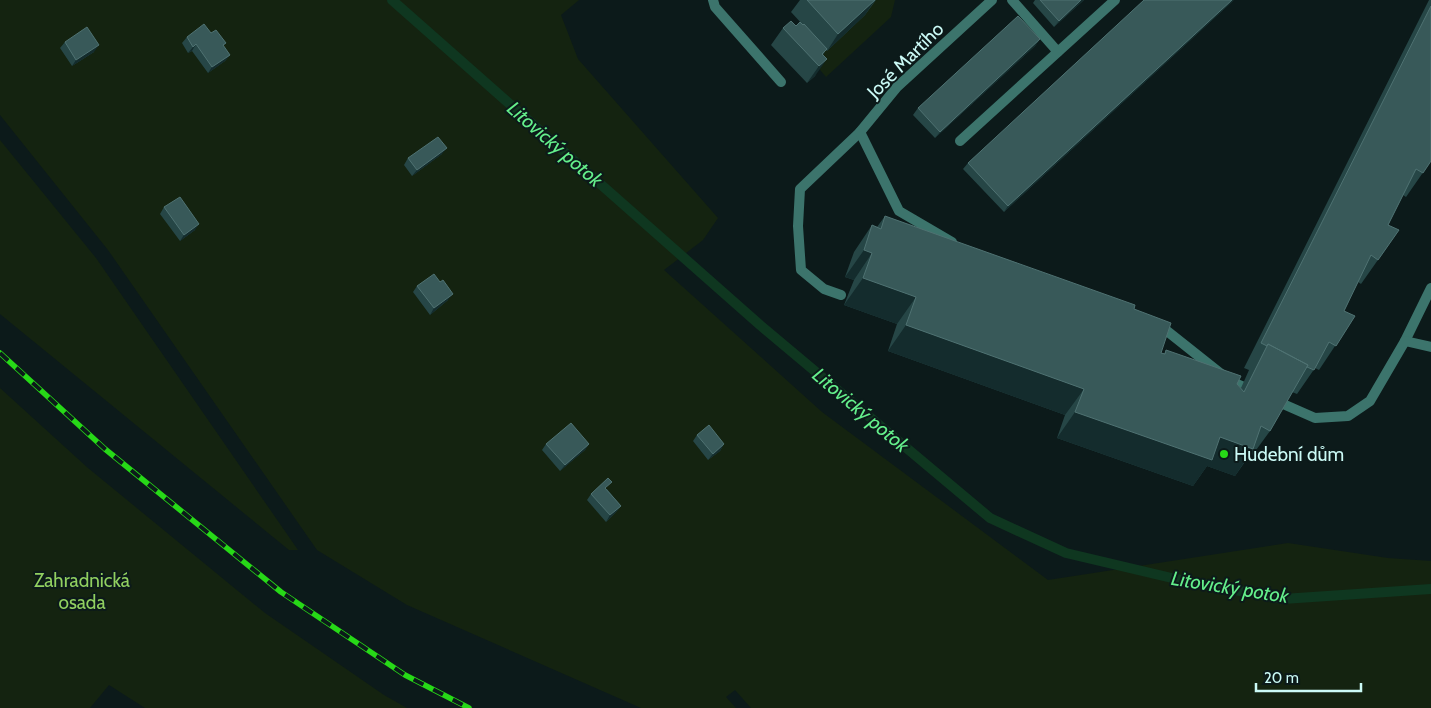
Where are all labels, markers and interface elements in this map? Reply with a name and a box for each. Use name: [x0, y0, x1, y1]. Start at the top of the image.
street label: José Martího: [862, 17, 948, 104]
water label: Litovický potok: [502, 96, 609, 193]
water label: Litovický potok: [808, 363, 915, 458]
place label: Hudební dům: [1234, 443, 1344, 466]
marker: Hudební dům: [1218, 448, 1230, 460]
water label: Litovický potok: [1170, 566, 1292, 608]
park label: Zahradnická osada: [34, 569, 130, 614]
scale bar: [1256, 660, 1361, 692]
text: 20 m: [1264, 669, 1299, 687]

